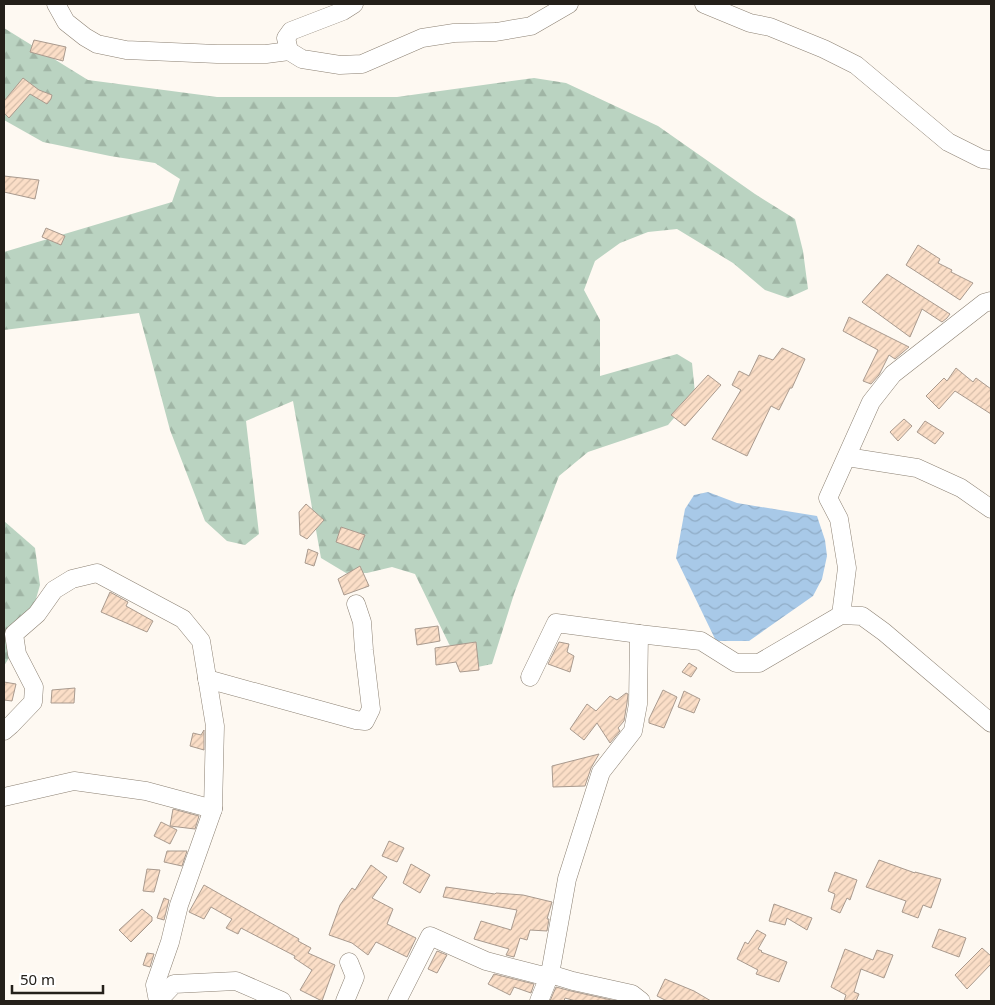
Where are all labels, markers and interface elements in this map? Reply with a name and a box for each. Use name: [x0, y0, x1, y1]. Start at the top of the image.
scale bar: [12, 962, 104, 994]
text: 50 m: [20, 969, 55, 989]

